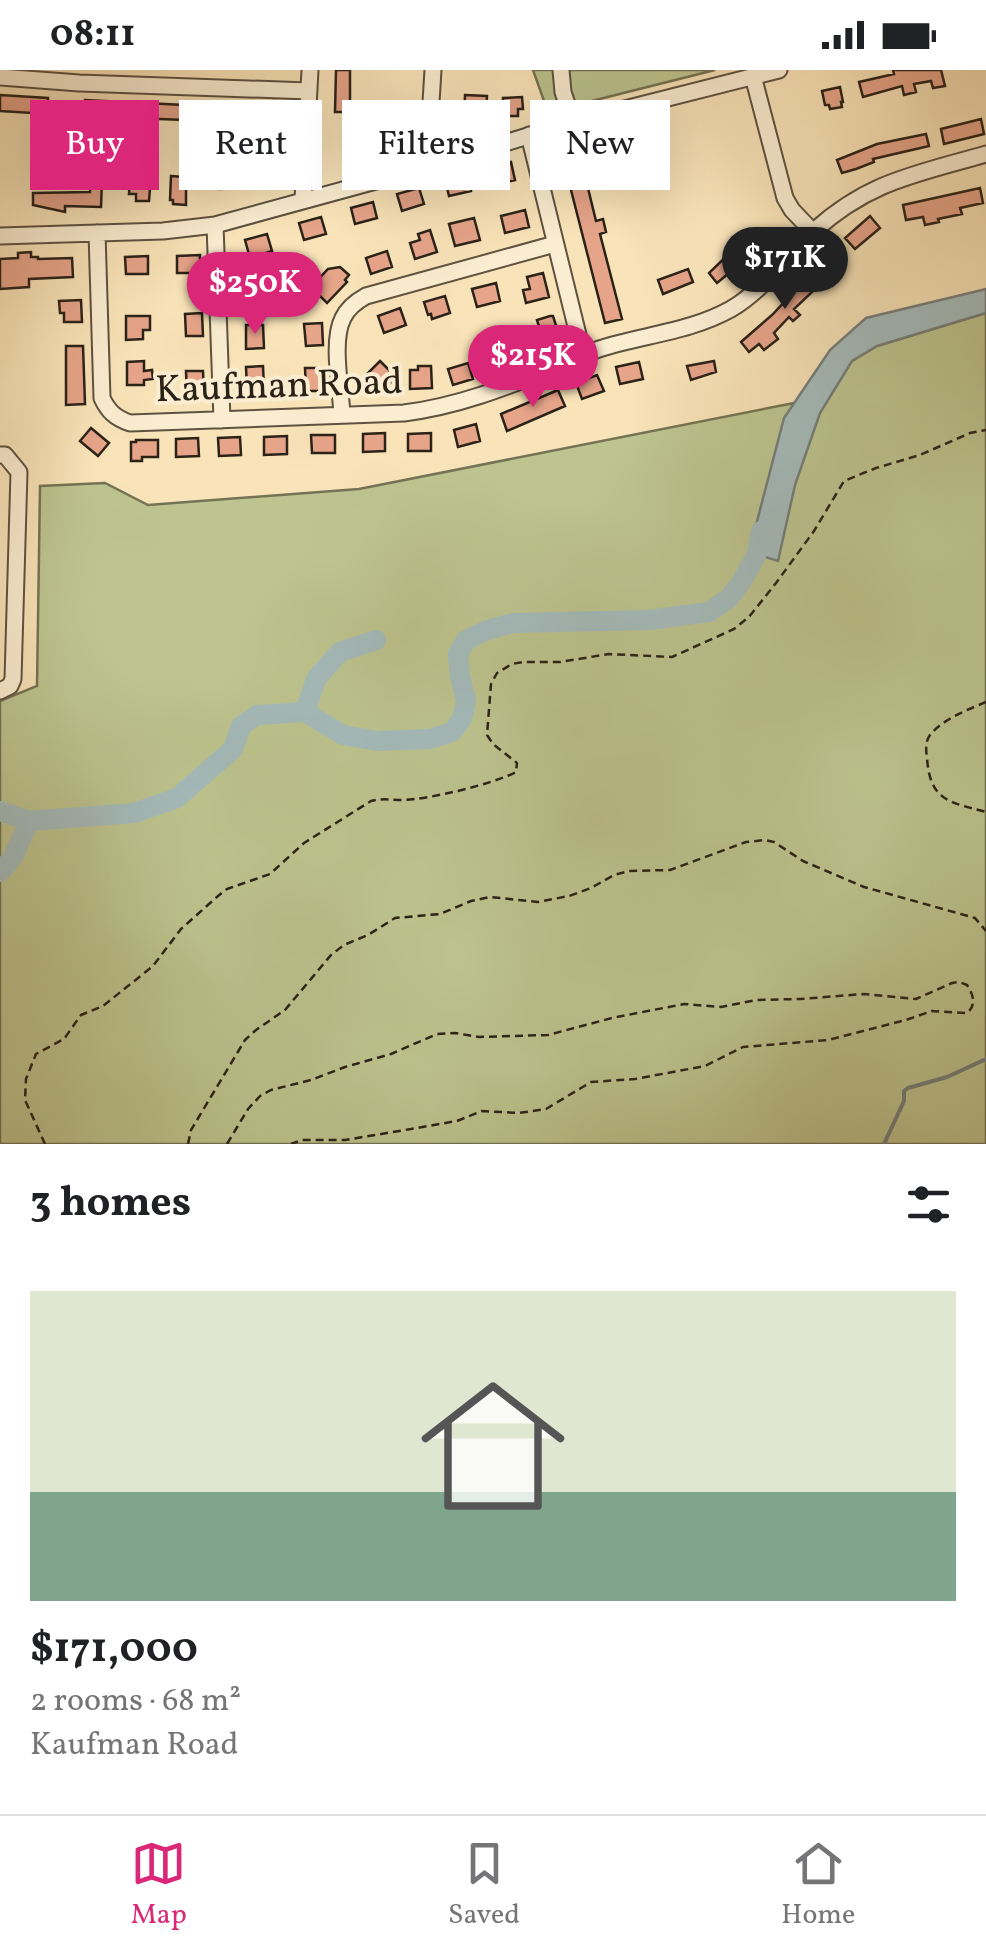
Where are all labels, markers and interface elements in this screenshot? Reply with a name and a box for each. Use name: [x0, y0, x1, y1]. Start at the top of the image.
text: 08:11: [50, 9, 135, 62]
chip: Buy: [30, 100, 159, 190]
chip: Rent: [179, 100, 322, 190]
chip: Filters: [342, 100, 510, 190]
chip: New: [530, 100, 670, 190]
pin: $171K: [715, 227, 855, 312]
text: $171K: [744, 237, 826, 281]
pin: $250K: [185, 252, 325, 337]
text: $250K: [209, 262, 301, 306]
pin: $215K: [463, 325, 603, 410]
text: $215K: [490, 335, 576, 379]
street label: Kaufman Road: [154, 357, 404, 418]
text: 3 homes: [30, 1175, 191, 1234]
icon: filters: [901, 1177, 956, 1232]
icon: home: [403, 1356, 583, 1536]
text: $171,000: [30, 1621, 198, 1680]
text: 2 rooms · 68 m²: [30, 1680, 241, 1724]
text: Kaufman Road: [30, 1724, 239, 1768]
tab: Map: [131, 1836, 187, 1935]
tab: Saved: [448, 1836, 520, 1935]
tab: Home: [781, 1836, 855, 1935]

